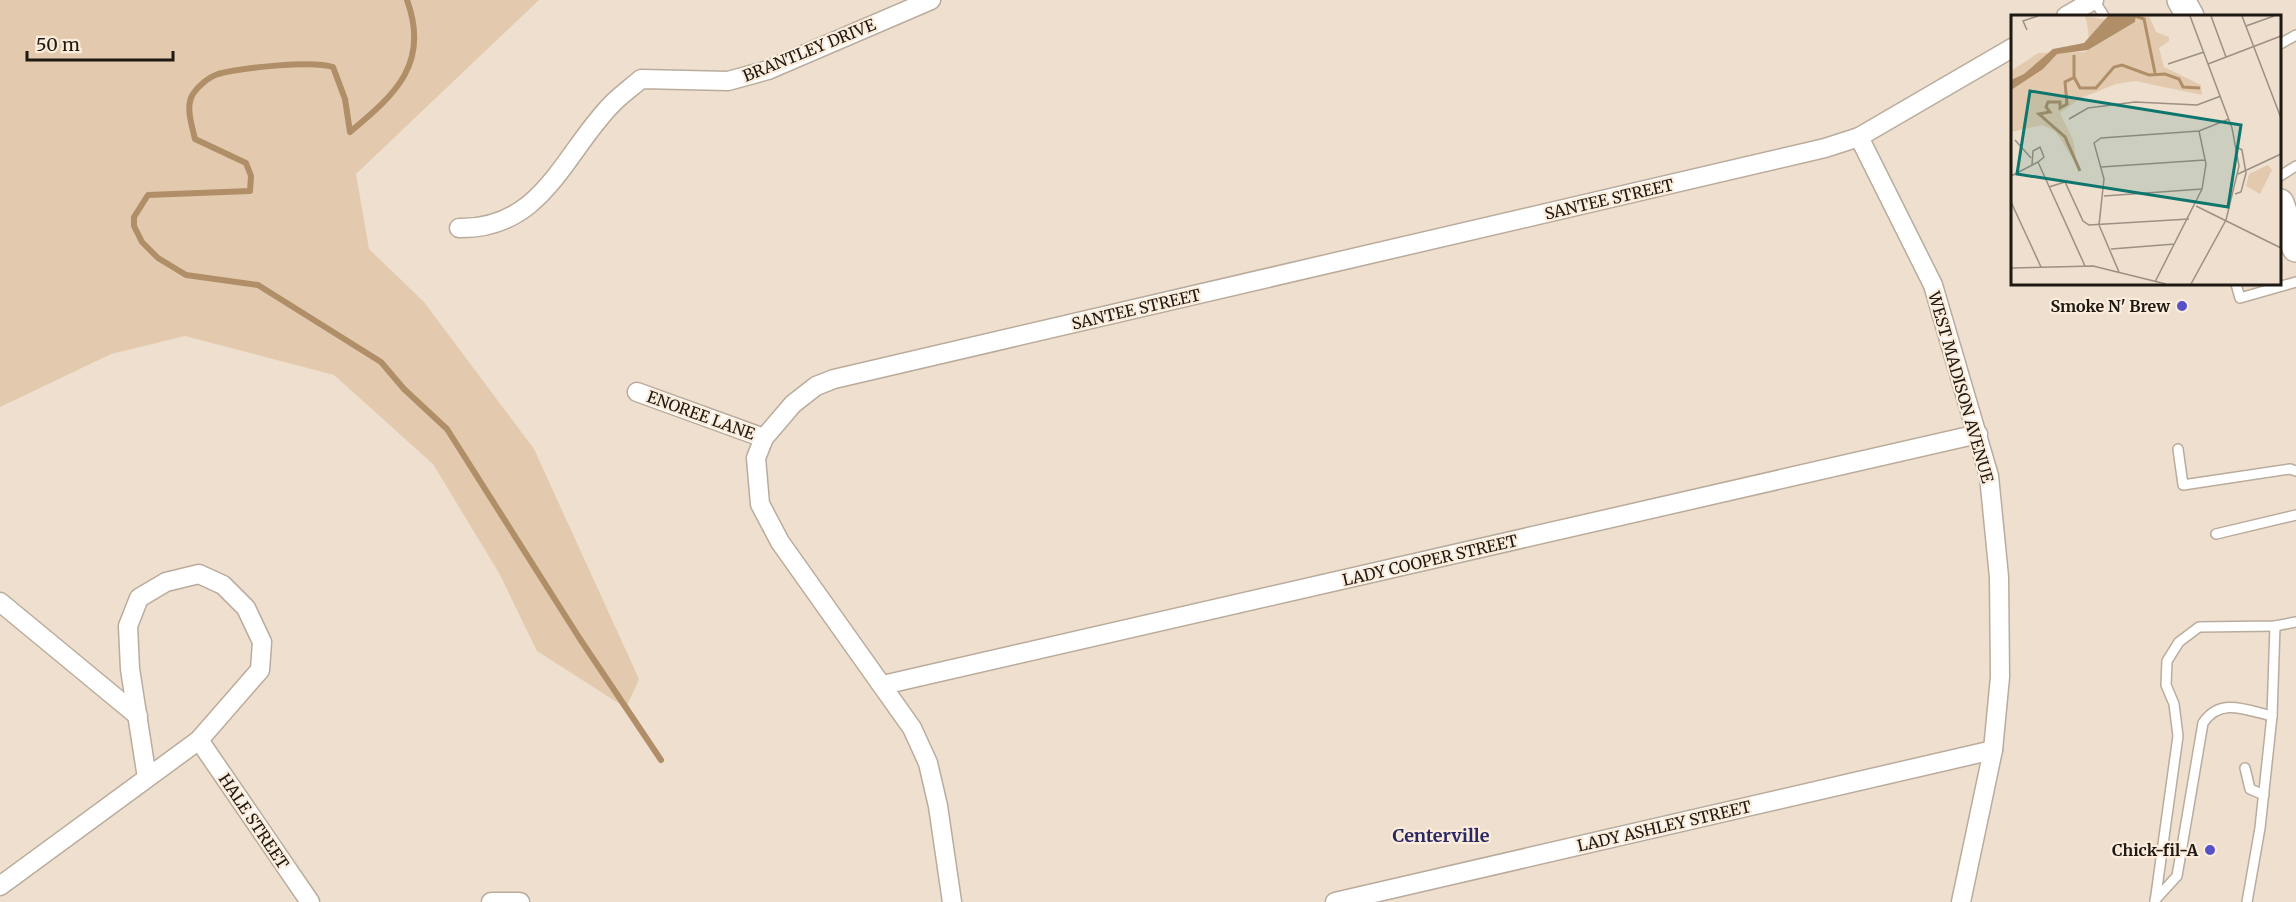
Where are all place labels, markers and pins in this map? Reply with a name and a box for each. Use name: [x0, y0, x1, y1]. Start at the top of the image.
place label: Smoke N' Brew: [2051, 296, 2170, 316]
marker: Smoke N' Brew: [2175, 299, 2189, 313]
place label: Chick-fil-A: [2112, 840, 2199, 860]
marker: Chick-fil-A: [2203, 843, 2217, 857]

